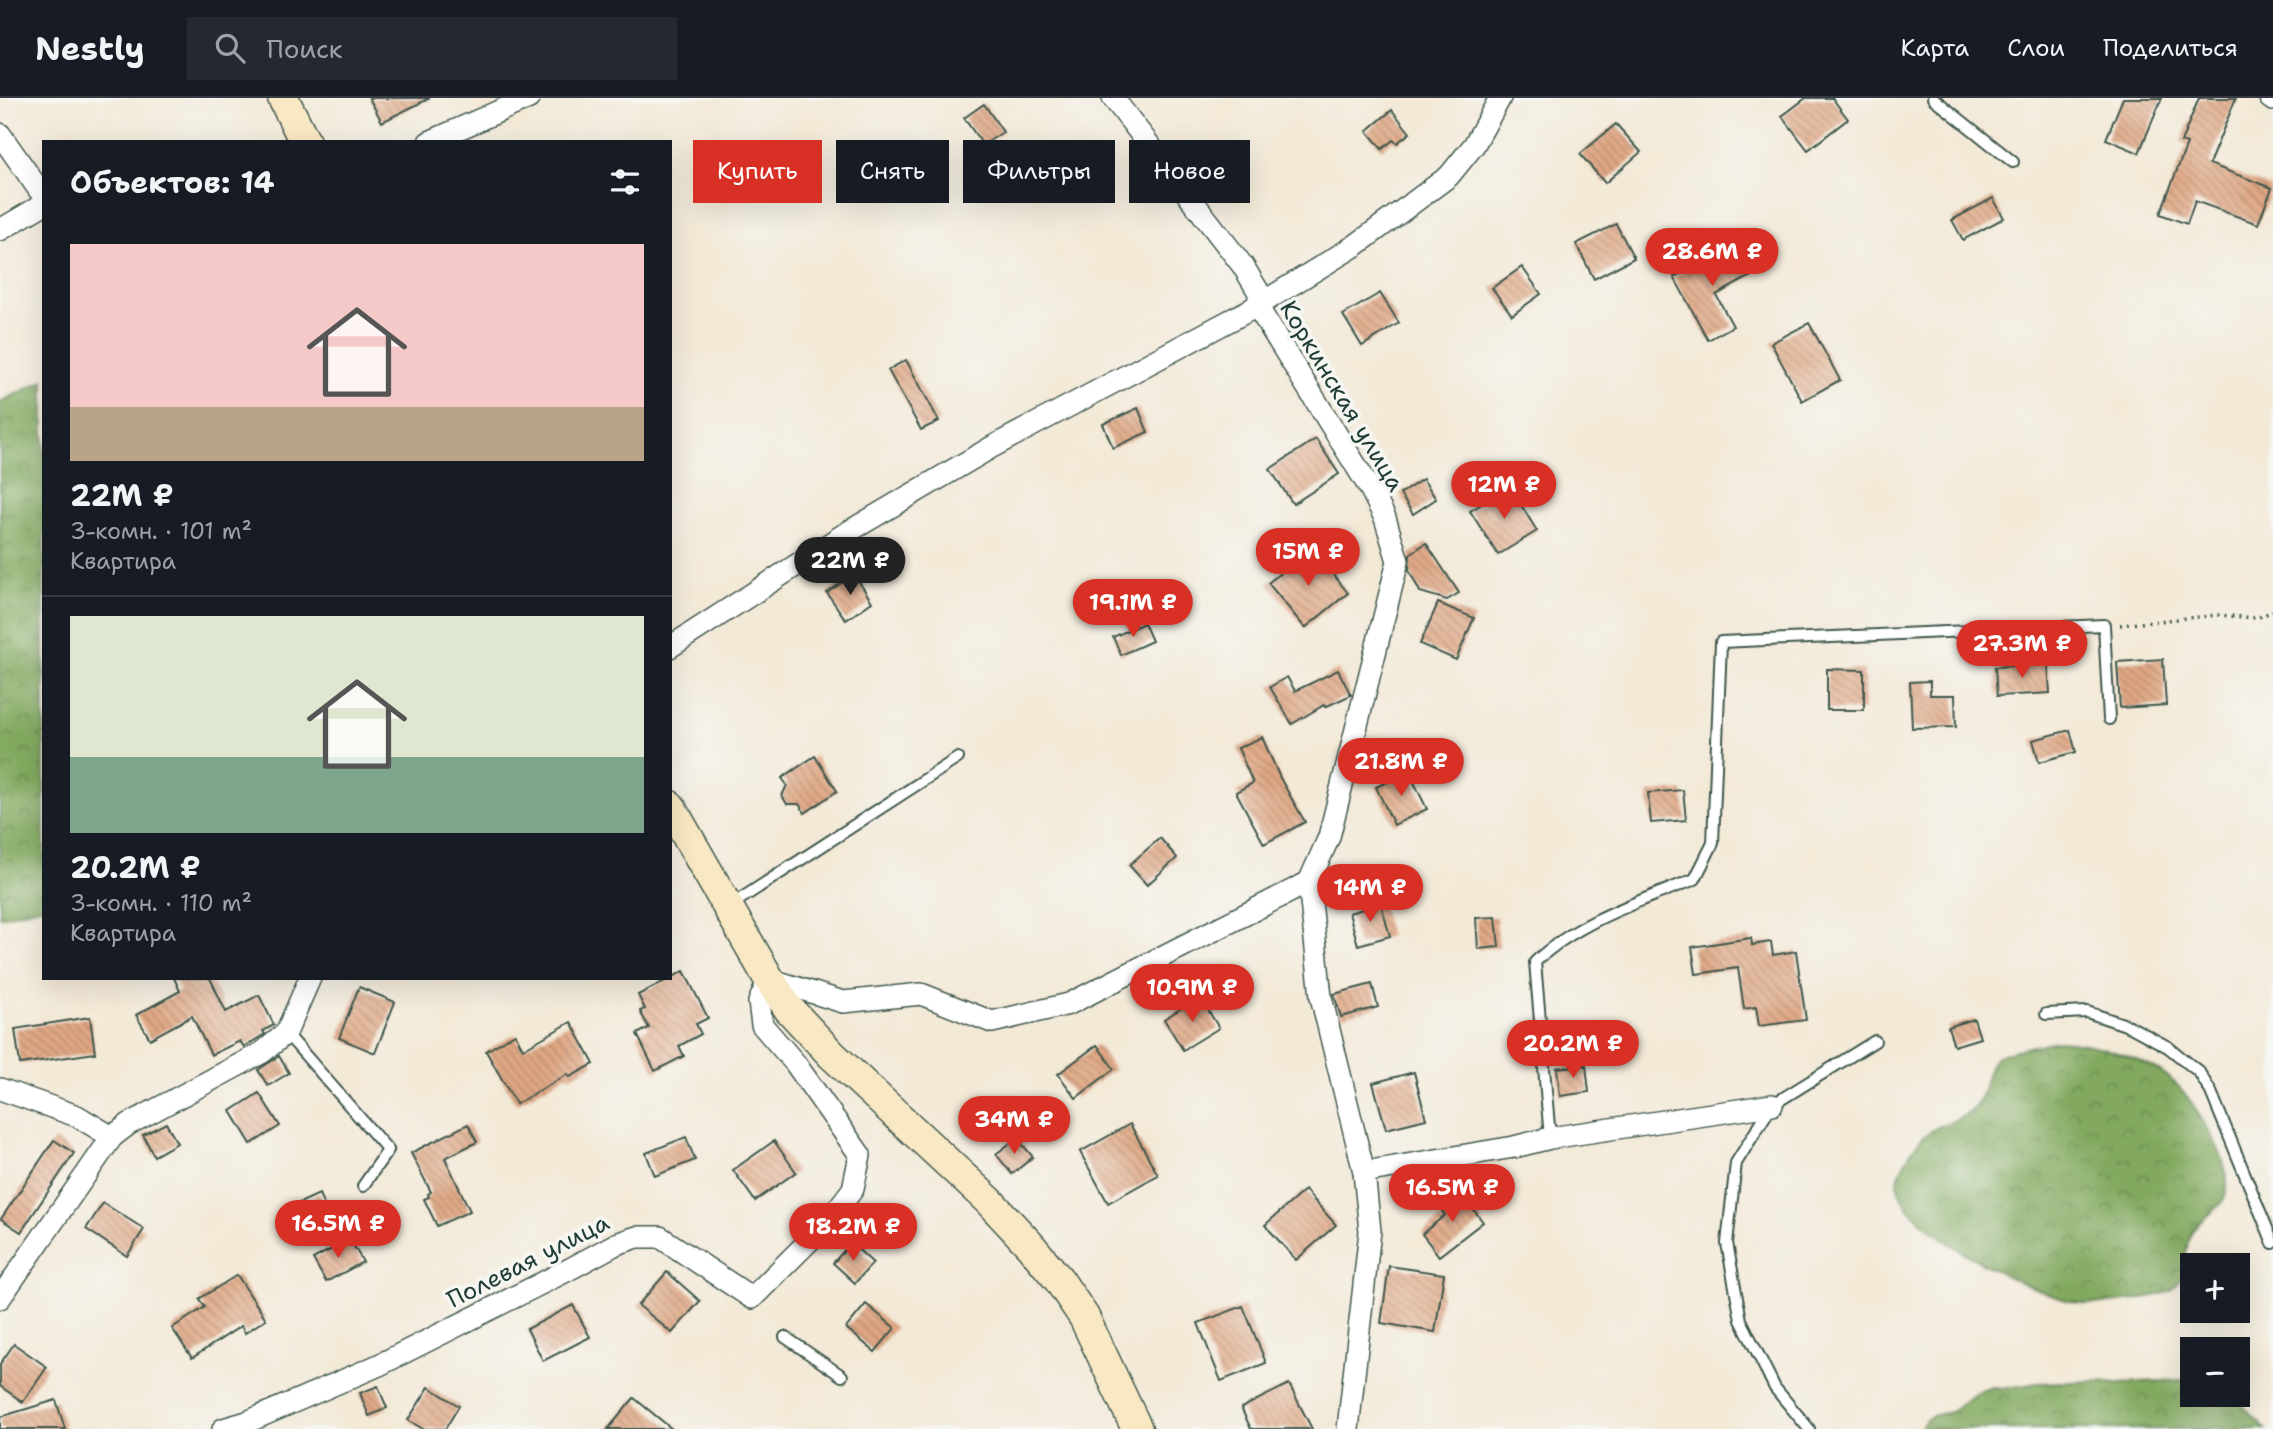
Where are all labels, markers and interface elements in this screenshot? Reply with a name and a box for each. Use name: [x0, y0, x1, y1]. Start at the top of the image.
search box: [187, 17, 677, 80]
text: Nestly: [35, 26, 145, 71]
icon: search: [211, 29, 249, 67]
text: Поиск: [267, 31, 342, 66]
text: Карта: [1901, 32, 1969, 64]
text: Слои: [2007, 32, 2065, 64]
text: Поделиться: [2103, 32, 2238, 64]
chip: Купить: [693, 140, 822, 203]
chip: Снять: [836, 140, 949, 203]
chip: Фильтры: [963, 140, 1115, 203]
chip: Новое: [1129, 140, 1250, 203]
text: Объектов: 14: [70, 162, 275, 203]
icon: filters: [606, 163, 644, 201]
pin: 28.6M ₽: [1647, 228, 1777, 288]
text: 28.6M ₽: [1661, 236, 1763, 266]
icon: home: [294, 289, 420, 415]
street label: Коркинская улица: [1272, 295, 1412, 497]
pin: 12M ₽: [1455, 462, 1553, 521]
text: 12M ₽: [1467, 469, 1541, 499]
text: 22M ₽: [70, 475, 174, 516]
text: 3-комн. · 101 m²: [70, 516, 252, 546]
pin: 15M ₽: [1259, 528, 1357, 588]
text: 15M ₽: [1272, 536, 1344, 566]
pin: 22M ₽: [801, 538, 899, 597]
text: 22M ₽: [810, 545, 890, 575]
text: Квартира: [70, 546, 176, 576]
pin: 19.1M ₽: [1068, 580, 1198, 639]
text: 19.1M ₽: [1089, 587, 1177, 617]
pin: 27.3M ₽: [1957, 620, 2087, 680]
text: 27.3M ₽: [1972, 628, 2072, 658]
icon: home: [294, 661, 420, 787]
pin: 21.8M ₽: [1336, 738, 1466, 798]
text: 21.8M ₽: [1354, 746, 1448, 776]
text: 20.2M ₽: [70, 847, 201, 888]
pin: 14M ₽: [1321, 864, 1419, 924]
text: 14M ₽: [1333, 872, 1407, 902]
text: 3-комн. · 110 m²: [70, 888, 252, 918]
text: Квартира: [70, 918, 176, 948]
pin: 10.9M ₽: [1127, 964, 1257, 1024]
text: 10.9M ₽: [1146, 972, 1238, 1002]
pin: 20.2M ₽: [1508, 1020, 1638, 1080]
text: 20.2M ₽: [1523, 1028, 1623, 1058]
pin: 34M ₽: [965, 1096, 1063, 1156]
text: 34M ₽: [974, 1104, 1054, 1134]
pin: 16.5M ₽: [1387, 1164, 1517, 1224]
text: 16.5M ₽: [1405, 1172, 1499, 1202]
pin: 16.5M ₽: [273, 1200, 403, 1260]
pin: 18.2M ₽: [788, 1204, 918, 1263]
street label: Полевая улица: [441, 1206, 615, 1316]
text: 16.5M ₽: [291, 1208, 385, 1238]
text: 18.2M ₽: [805, 1211, 901, 1241]
map controls: [2180, 1253, 2250, 1407]
button: +: [2180, 1253, 2250, 1323]
button: −: [2180, 1337, 2250, 1407]

